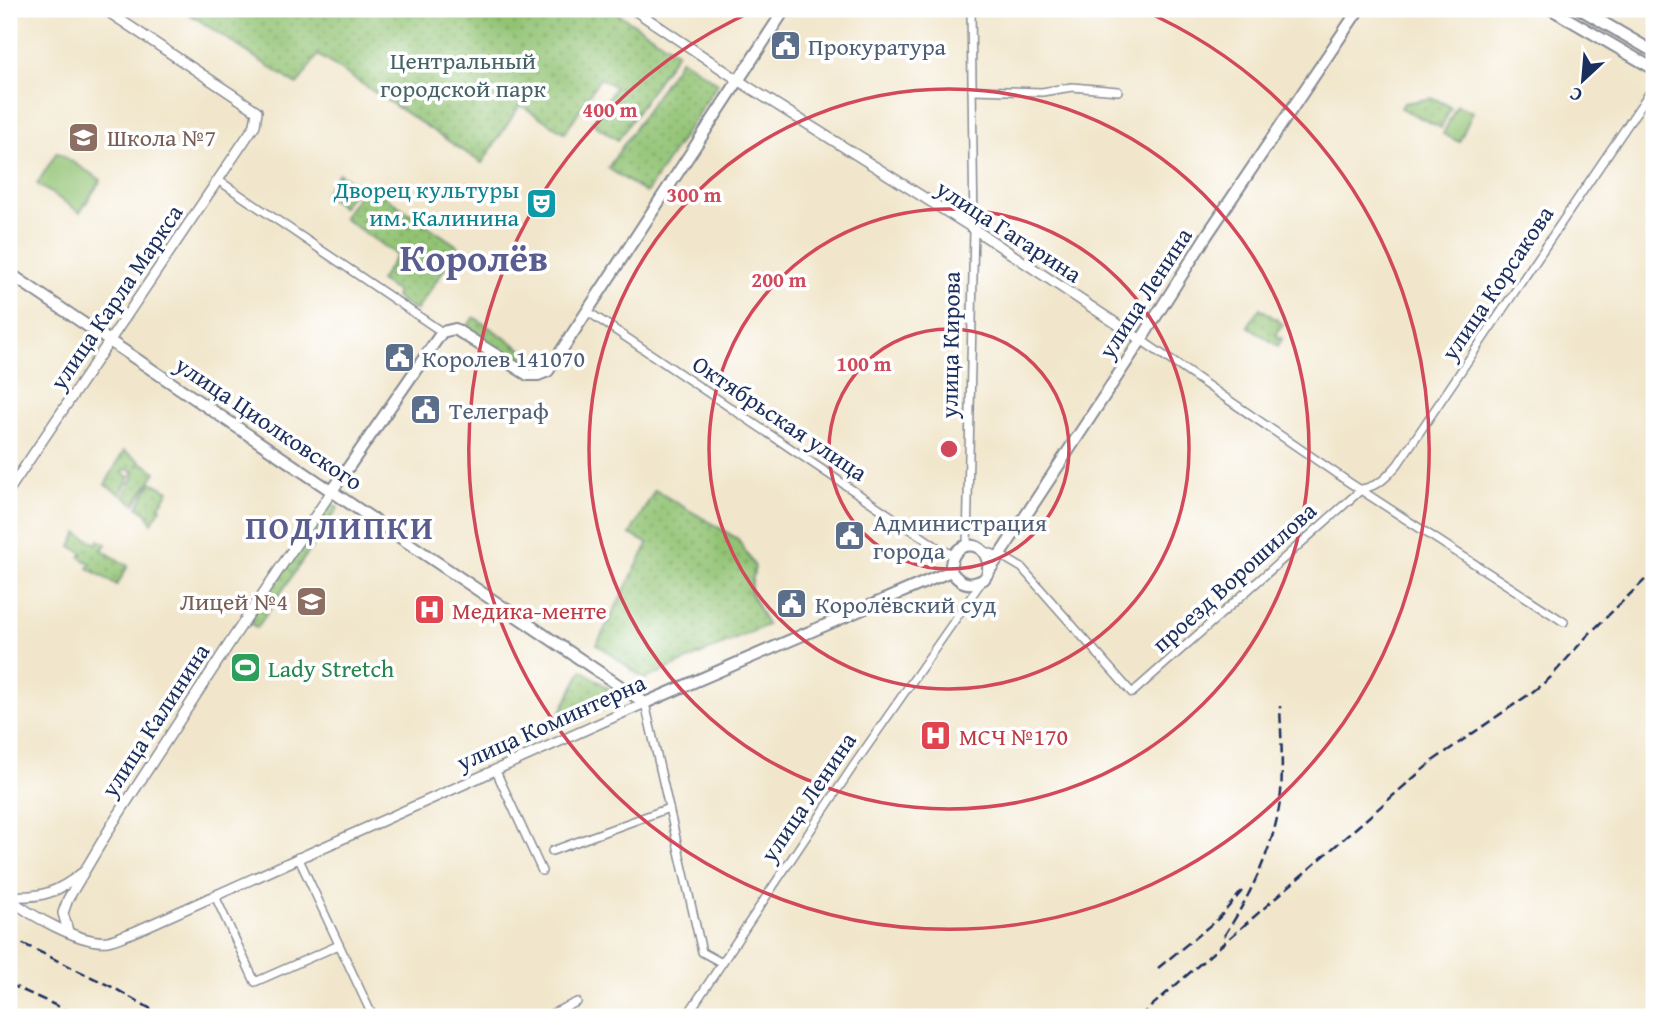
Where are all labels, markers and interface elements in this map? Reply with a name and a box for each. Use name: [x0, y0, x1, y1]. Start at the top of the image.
public building icon: Прокуратура: [768, 29, 802, 63]
place label: Прокуратура: [808, 29, 947, 64]
park label: Центральный городской парк: [380, 43, 546, 106]
north arrow: [1548, 46, 1618, 116]
text: С: [1564, 80, 1587, 110]
text: 400 m: [582, 94, 638, 125]
school or university icon: Школа №7: [67, 120, 101, 154]
place label: Школа №7: [107, 120, 216, 155]
street label: улица Гагарина: [928, 170, 1089, 292]
place label: Дворец культуры им. Калинина: [333, 172, 520, 235]
text: 300 m: [666, 179, 722, 210]
theatre icon: Дворец культуры им. Калинина: [525, 186, 559, 220]
street label: улица Карла Маркса: [40, 197, 191, 398]
street label: улица Корсакова: [1432, 198, 1562, 368]
street label: улица Ленина: [1089, 220, 1201, 366]
district label: Королёв: [400, 229, 548, 285]
text: 200 m: [751, 264, 807, 295]
street label: улица Кирова: [931, 270, 969, 420]
public building icon: Королев 141070: [382, 341, 416, 375]
place label: Королев 141070: [422, 341, 585, 376]
street label: Октябрьская улица: [686, 346, 875, 490]
street label: улица Циолковского: [167, 347, 370, 499]
text: 100 m: [836, 348, 892, 379]
public building icon: Телеграф: [409, 393, 443, 427]
place label: Телеграф: [449, 393, 549, 428]
centre of rings: [937, 437, 961, 461]
street label: проезд Ворошилова: [1144, 493, 1324, 661]
district label: ПОДЛИПКИ: [245, 504, 435, 551]
place label: Администрация города: [873, 505, 1047, 568]
public building icon: Администрация города: [833, 519, 867, 553]
place label: Лицей №4: [180, 584, 288, 619]
school or university icon: Лицей №4: [294, 584, 328, 618]
public building icon: Королёвский суд: [775, 587, 809, 621]
place label: Королёвский суд: [815, 587, 996, 622]
hospital icon: Медика-менте: [412, 593, 446, 627]
place label: Медика-менте: [452, 593, 607, 628]
street label: улица Калинина: [92, 636, 218, 805]
sports icon: Lady Stretch: [228, 651, 262, 685]
place label: Lady Stretch: [268, 651, 395, 686]
street label: улица Коминтерна: [450, 664, 652, 780]
hospital icon: МСЧ №170: [919, 719, 953, 753]
place label: МСЧ №170: [959, 719, 1068, 754]
street label: улица Ленина: [751, 725, 865, 870]

